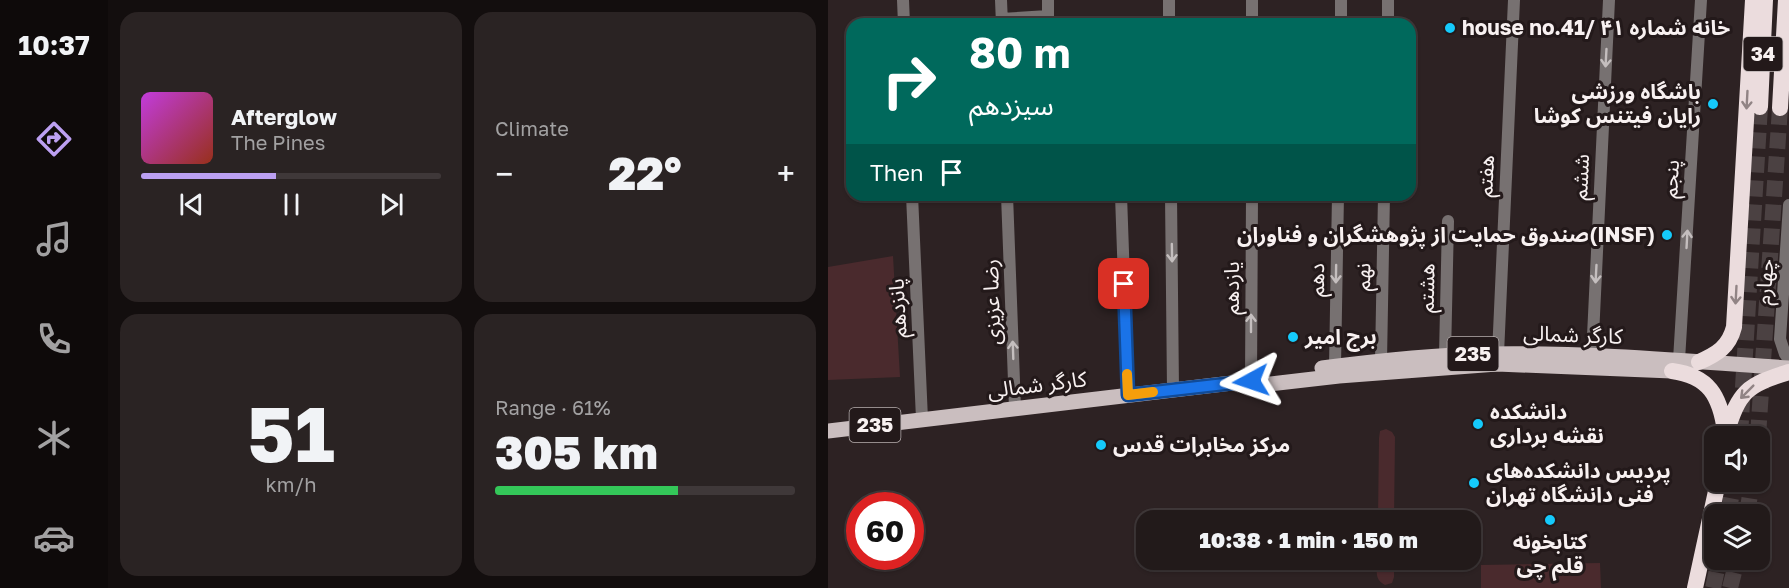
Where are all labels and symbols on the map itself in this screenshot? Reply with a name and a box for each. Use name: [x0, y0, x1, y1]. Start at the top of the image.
place label: house no.41/ خانه شماره ۴۱: [1462, 14, 1730, 40]
marker: house no.41/ خانه شماره ۴۱: [1443, 21, 1457, 35]
road number: 34: [1744, 37, 1782, 71]
one-way arrow: [1601, 48, 1612, 68]
place label: باشگاه ورزشی رایان فیتنس کوشا: [1534, 78, 1701, 128]
one-way arrow: [1741, 90, 1752, 110]
marker: باشگاه ورزشی رایان فیتنس کوشا: [1706, 97, 1720, 111]
street label: ششم: [1566, 153, 1597, 201]
street label: هفتم: [1471, 154, 1502, 198]
street label: پنجم: [1656, 159, 1687, 199]
place label: صندوق حمایت از پژوهشگران و فناوران(INSF): [1237, 221, 1655, 249]
marker: صندوق حمایت از پژوهشگران و فناوران(INSF): [1660, 228, 1674, 242]
one-way arrow: [1681, 230, 1692, 250]
one-way arrow: [1166, 243, 1178, 263]
street label: رضا عزیزی: [977, 258, 1005, 346]
pin: [1098, 258, 1149, 309]
street label: چهارم: [1749, 258, 1783, 306]
street label: یازدهم: [1218, 261, 1247, 315]
street label: دهم: [1303, 263, 1332, 297]
street label: نهم: [1349, 263, 1378, 291]
street label: هشتم: [1413, 263, 1442, 313]
one-way arrow: [1330, 264, 1342, 284]
one-way arrow: [1590, 264, 1601, 284]
street label: پانزدهم: [882, 277, 915, 338]
one-way arrow: [1730, 284, 1741, 304]
one-way arrow: [1245, 314, 1257, 334]
street label: کارگر شمالی: [1523, 319, 1624, 349]
place label: برج امیر: [1304, 323, 1377, 352]
marker: برج امیر: [1286, 330, 1300, 344]
road number: 235: [1448, 337, 1498, 371]
one-way arrow: [1007, 340, 1018, 360]
position arrow: [1219, 349, 1283, 413]
street label: کارگر شمالی: [986, 365, 1088, 403]
one-way arrow: [1739, 385, 1754, 400]
place label: دانشکده نقشه برداری: [1490, 398, 1604, 448]
road number: 235: [850, 408, 900, 442]
marker: دانشکده نقشه برداری: [1471, 417, 1485, 431]
place label: مرکز مخابرات قدس: [1113, 431, 1290, 457]
marker: مرکز مخابرات قدس: [1094, 438, 1108, 452]
place label: پردیس دانشکده‌های فنی دانشگاه تهران: [1486, 457, 1671, 507]
marker: پردیس دانشکده‌های فنی دانشگاه تهران: [1467, 476, 1481, 490]
speed limit sign: 60: [846, 492, 924, 570]
marker: کتابخونه قلم چی: [1543, 513, 1557, 527]
place label: کتابخونه قلم چی: [1513, 528, 1588, 581]

